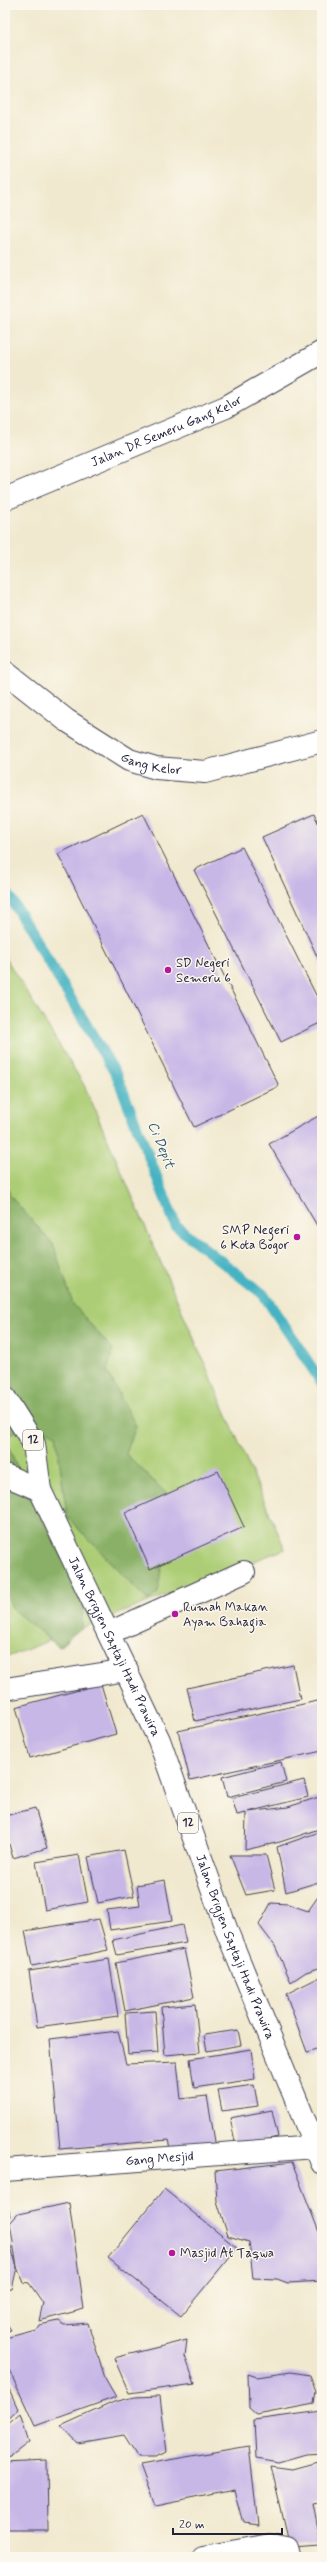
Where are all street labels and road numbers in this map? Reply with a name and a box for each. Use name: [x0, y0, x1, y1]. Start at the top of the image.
street label: Jalan DR Semeru Gang Kelor: [88, 391, 245, 471]
street label: Gang Kelor: [117, 748, 183, 779]
road number: 12: [23, 1430, 43, 1450]
street label: Jalan Brigjen Saptaji Hadi Prawira: [64, 1554, 165, 1739]
road number: 12: [178, 1813, 198, 1833]
street label: Jalan Brigjen Saptaji Hadi Prawira: [192, 1852, 279, 2042]
street label: Gang Mesjid: [125, 2148, 194, 2170]

